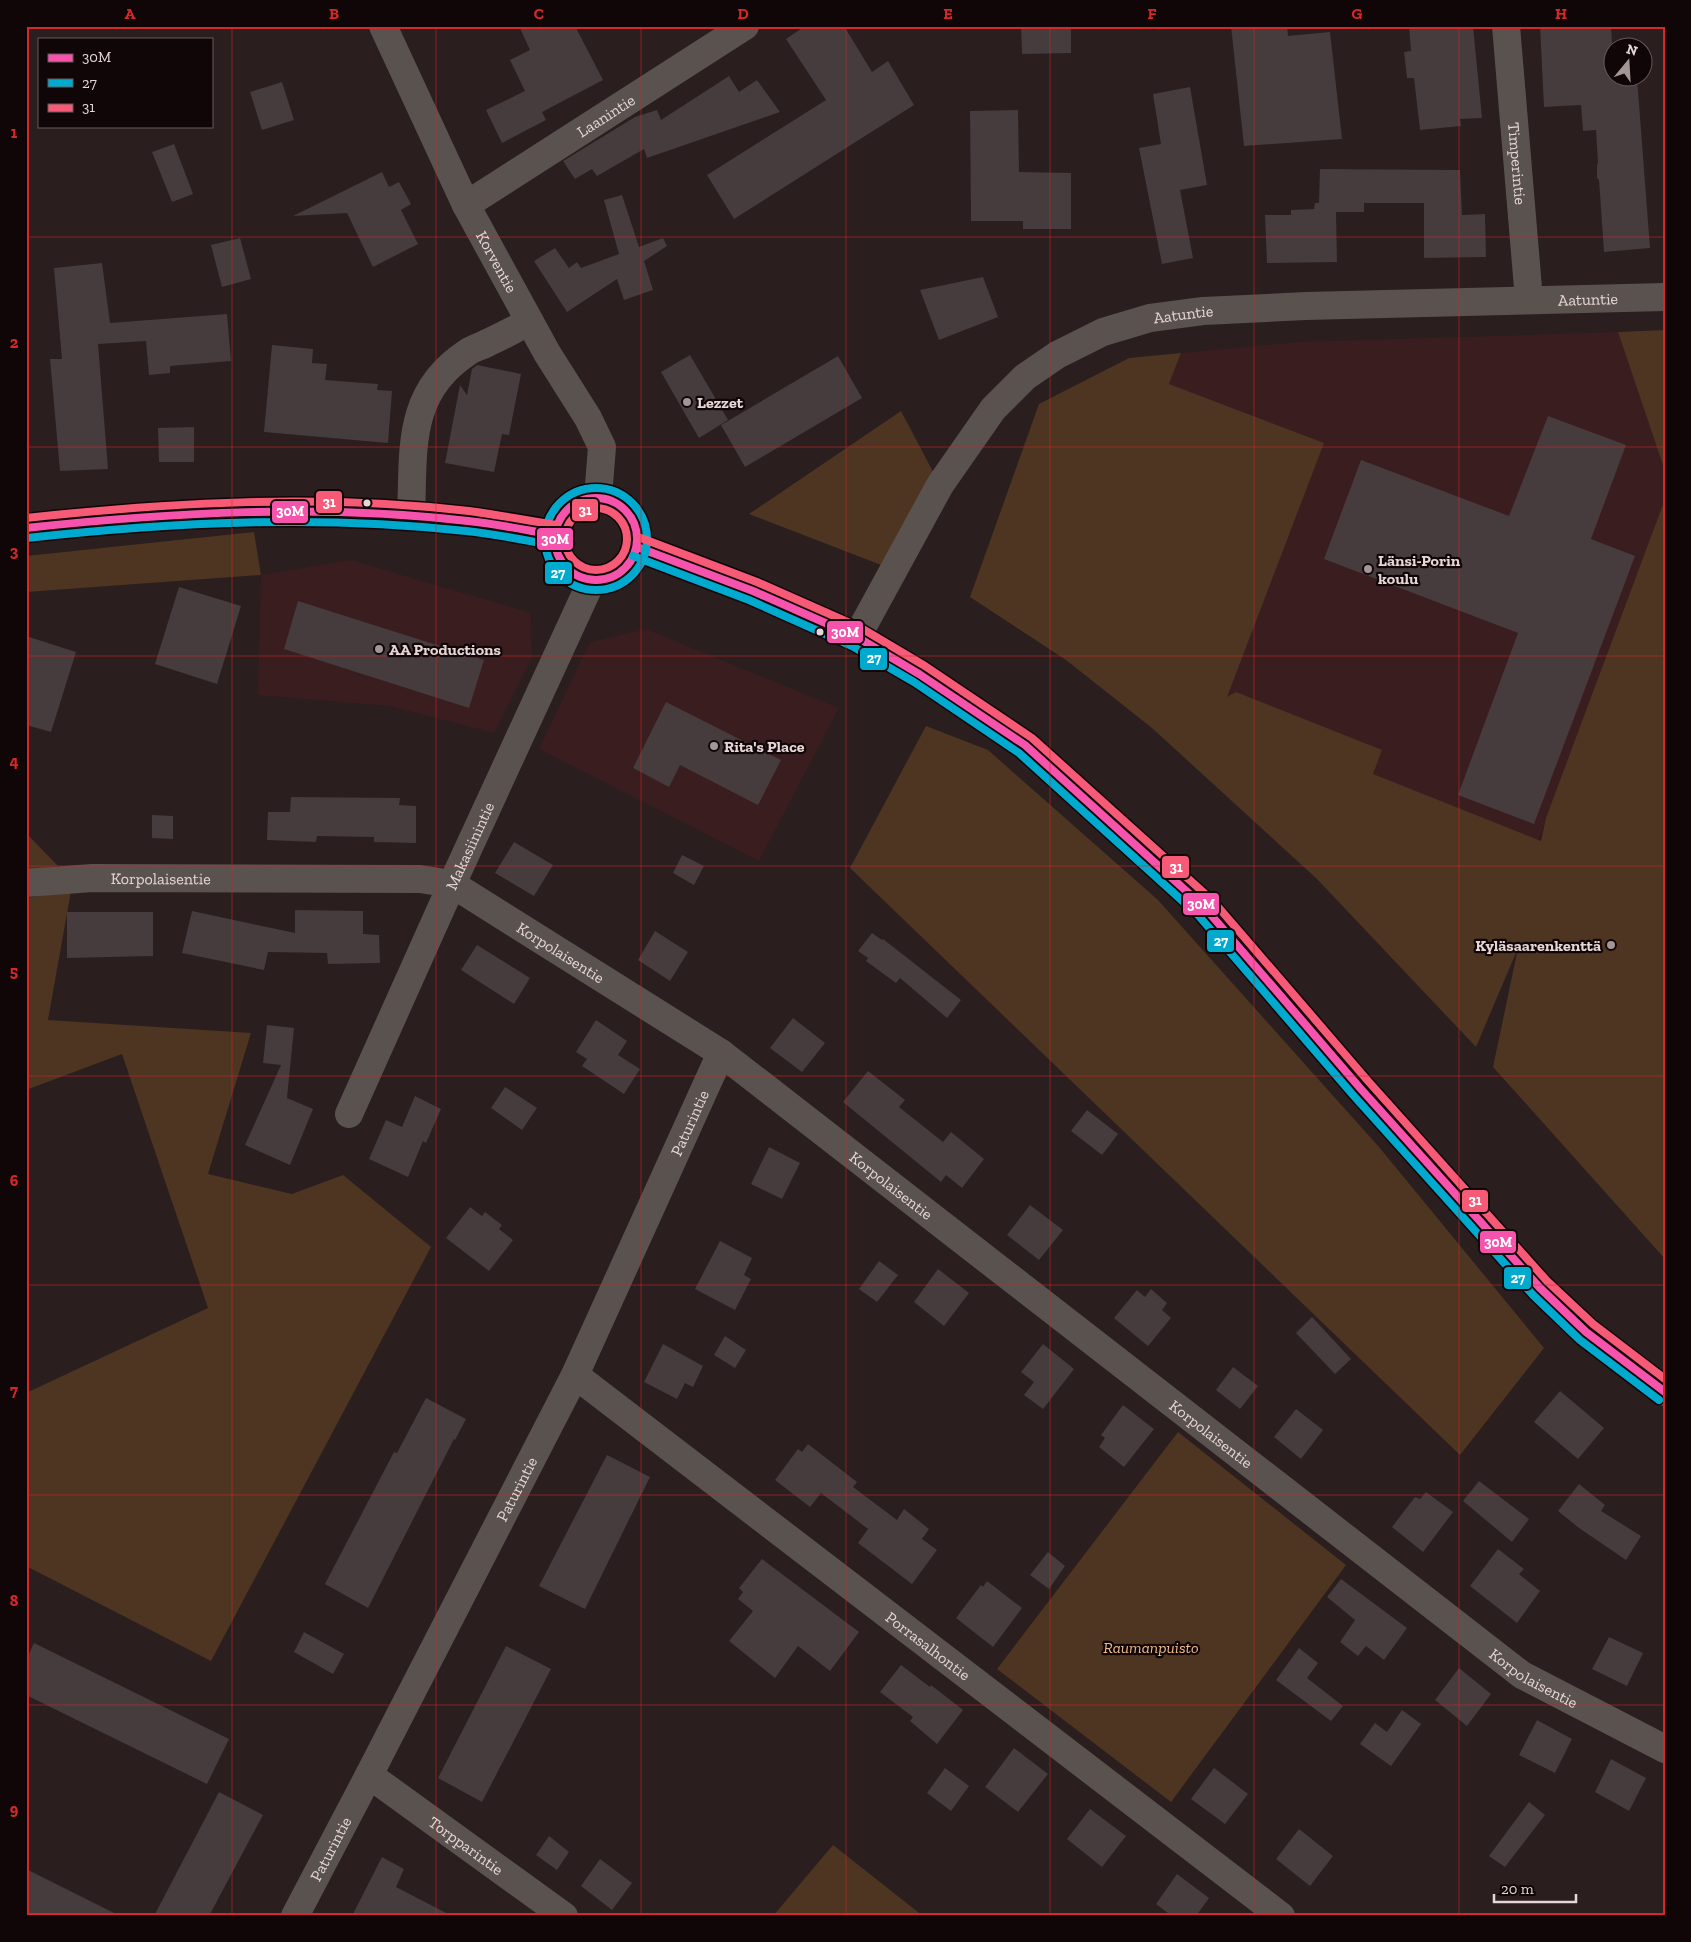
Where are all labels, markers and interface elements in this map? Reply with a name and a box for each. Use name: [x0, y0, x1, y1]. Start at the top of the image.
text: A: [125, 4, 136, 23]
text: B: [329, 4, 339, 23]
text: C: [534, 4, 544, 23]
text: D: [737, 4, 749, 23]
text: E: [943, 4, 953, 23]
text: F: [1147, 4, 1157, 23]
text: G: [1352, 4, 1363, 23]
text: H: [1555, 4, 1567, 23]
legend: [38, 38, 212, 128]
north arrow: [1604, 38, 1654, 88]
text: N: [1624, 40, 1640, 60]
text: 30M: [82, 48, 111, 66]
text: 27: [82, 74, 97, 92]
street label: Laanintie: [574, 90, 638, 141]
text: 31: [82, 98, 95, 116]
street label: Timperintie: [1504, 121, 1530, 206]
text: 1: [11, 123, 18, 142]
street label: Korventie: [472, 228, 521, 296]
street label: Aatuntie: [1558, 289, 1618, 310]
street label: Aatuntie: [1152, 302, 1214, 327]
text: 2: [10, 333, 19, 352]
place label: Lezzet: [697, 393, 744, 412]
marker: Lezzet: [681, 396, 693, 408]
line badge: 31: [315, 490, 343, 514]
text: 31: [322, 494, 336, 511]
unlabelled marker: [362, 498, 372, 508]
line badge: 31: [571, 498, 599, 522]
line badge: 30M: [271, 500, 309, 524]
text: 31: [578, 502, 592, 519]
text: 30M: [276, 503, 304, 520]
line badge: 30M: [536, 527, 574, 551]
text: 30M: [541, 531, 569, 548]
text: 3: [10, 542, 19, 561]
place label: Länsi-Porin koulu: [1378, 551, 1461, 588]
line badge: 27: [544, 561, 573, 585]
marker: Länsi-Porin koulu: [1362, 563, 1374, 575]
text: 27: [551, 565, 565, 582]
line badge: 30M: [826, 620, 864, 644]
text: 30M: [831, 624, 859, 641]
unlabelled marker: [815, 627, 825, 637]
place label: AA Productions: [389, 640, 501, 659]
marker: AA Productions: [373, 643, 385, 655]
line badge: 27: [859, 647, 888, 671]
text: 27: [867, 650, 881, 667]
place label: Rita's Place: [724, 737, 805, 756]
marker: Rita's Place: [708, 740, 720, 752]
text: 4: [9, 752, 19, 771]
street label: Makasiinintie: [442, 799, 498, 893]
line badge: 31: [1161, 855, 1190, 879]
text: 31: [1169, 859, 1183, 876]
street label: Korpolaisentie: [111, 869, 211, 888]
line badge: 30M: [1182, 892, 1220, 916]
text: 30M: [1187, 896, 1215, 913]
street label: Korpolaisentie: [513, 918, 608, 987]
line badge: 27: [1206, 929, 1235, 953]
text: 27: [1214, 933, 1228, 950]
place label: Kyläsaarenkenttä: [1475, 936, 1601, 955]
marker: Kyläsaarenkenttä: [1605, 939, 1617, 951]
text: 5: [10, 962, 18, 981]
street label: Paturintie: [667, 1087, 713, 1159]
street label: Korpolaisentie: [846, 1148, 936, 1224]
text: 6: [10, 1171, 19, 1190]
line badge: 31: [1461, 1189, 1489, 1213]
text: 31: [1468, 1192, 1482, 1209]
line badge: 30M: [1479, 1230, 1517, 1254]
text: 30M: [1484, 1234, 1512, 1251]
line badge: 27: [1503, 1266, 1532, 1290]
text: 27: [1511, 1270, 1525, 1287]
text: 7: [10, 1381, 18, 1400]
street label: Korpolaisentie: [1166, 1396, 1256, 1472]
street label: Paturintie: [492, 1454, 541, 1525]
text: 8: [10, 1591, 19, 1610]
street label: Porrasalhontie: [882, 1608, 974, 1685]
park label: Raumanpuisto: [1103, 1638, 1199, 1657]
street label: Korpolaisentie: [1485, 1644, 1581, 1712]
text: 9: [10, 1800, 19, 1819]
street label: Torpparintie: [425, 1812, 507, 1879]
street label: Paturintie: [306, 1813, 355, 1884]
scale bar: [1494, 1872, 1576, 1904]
text: 20 m: [1501, 1880, 1534, 1898]

